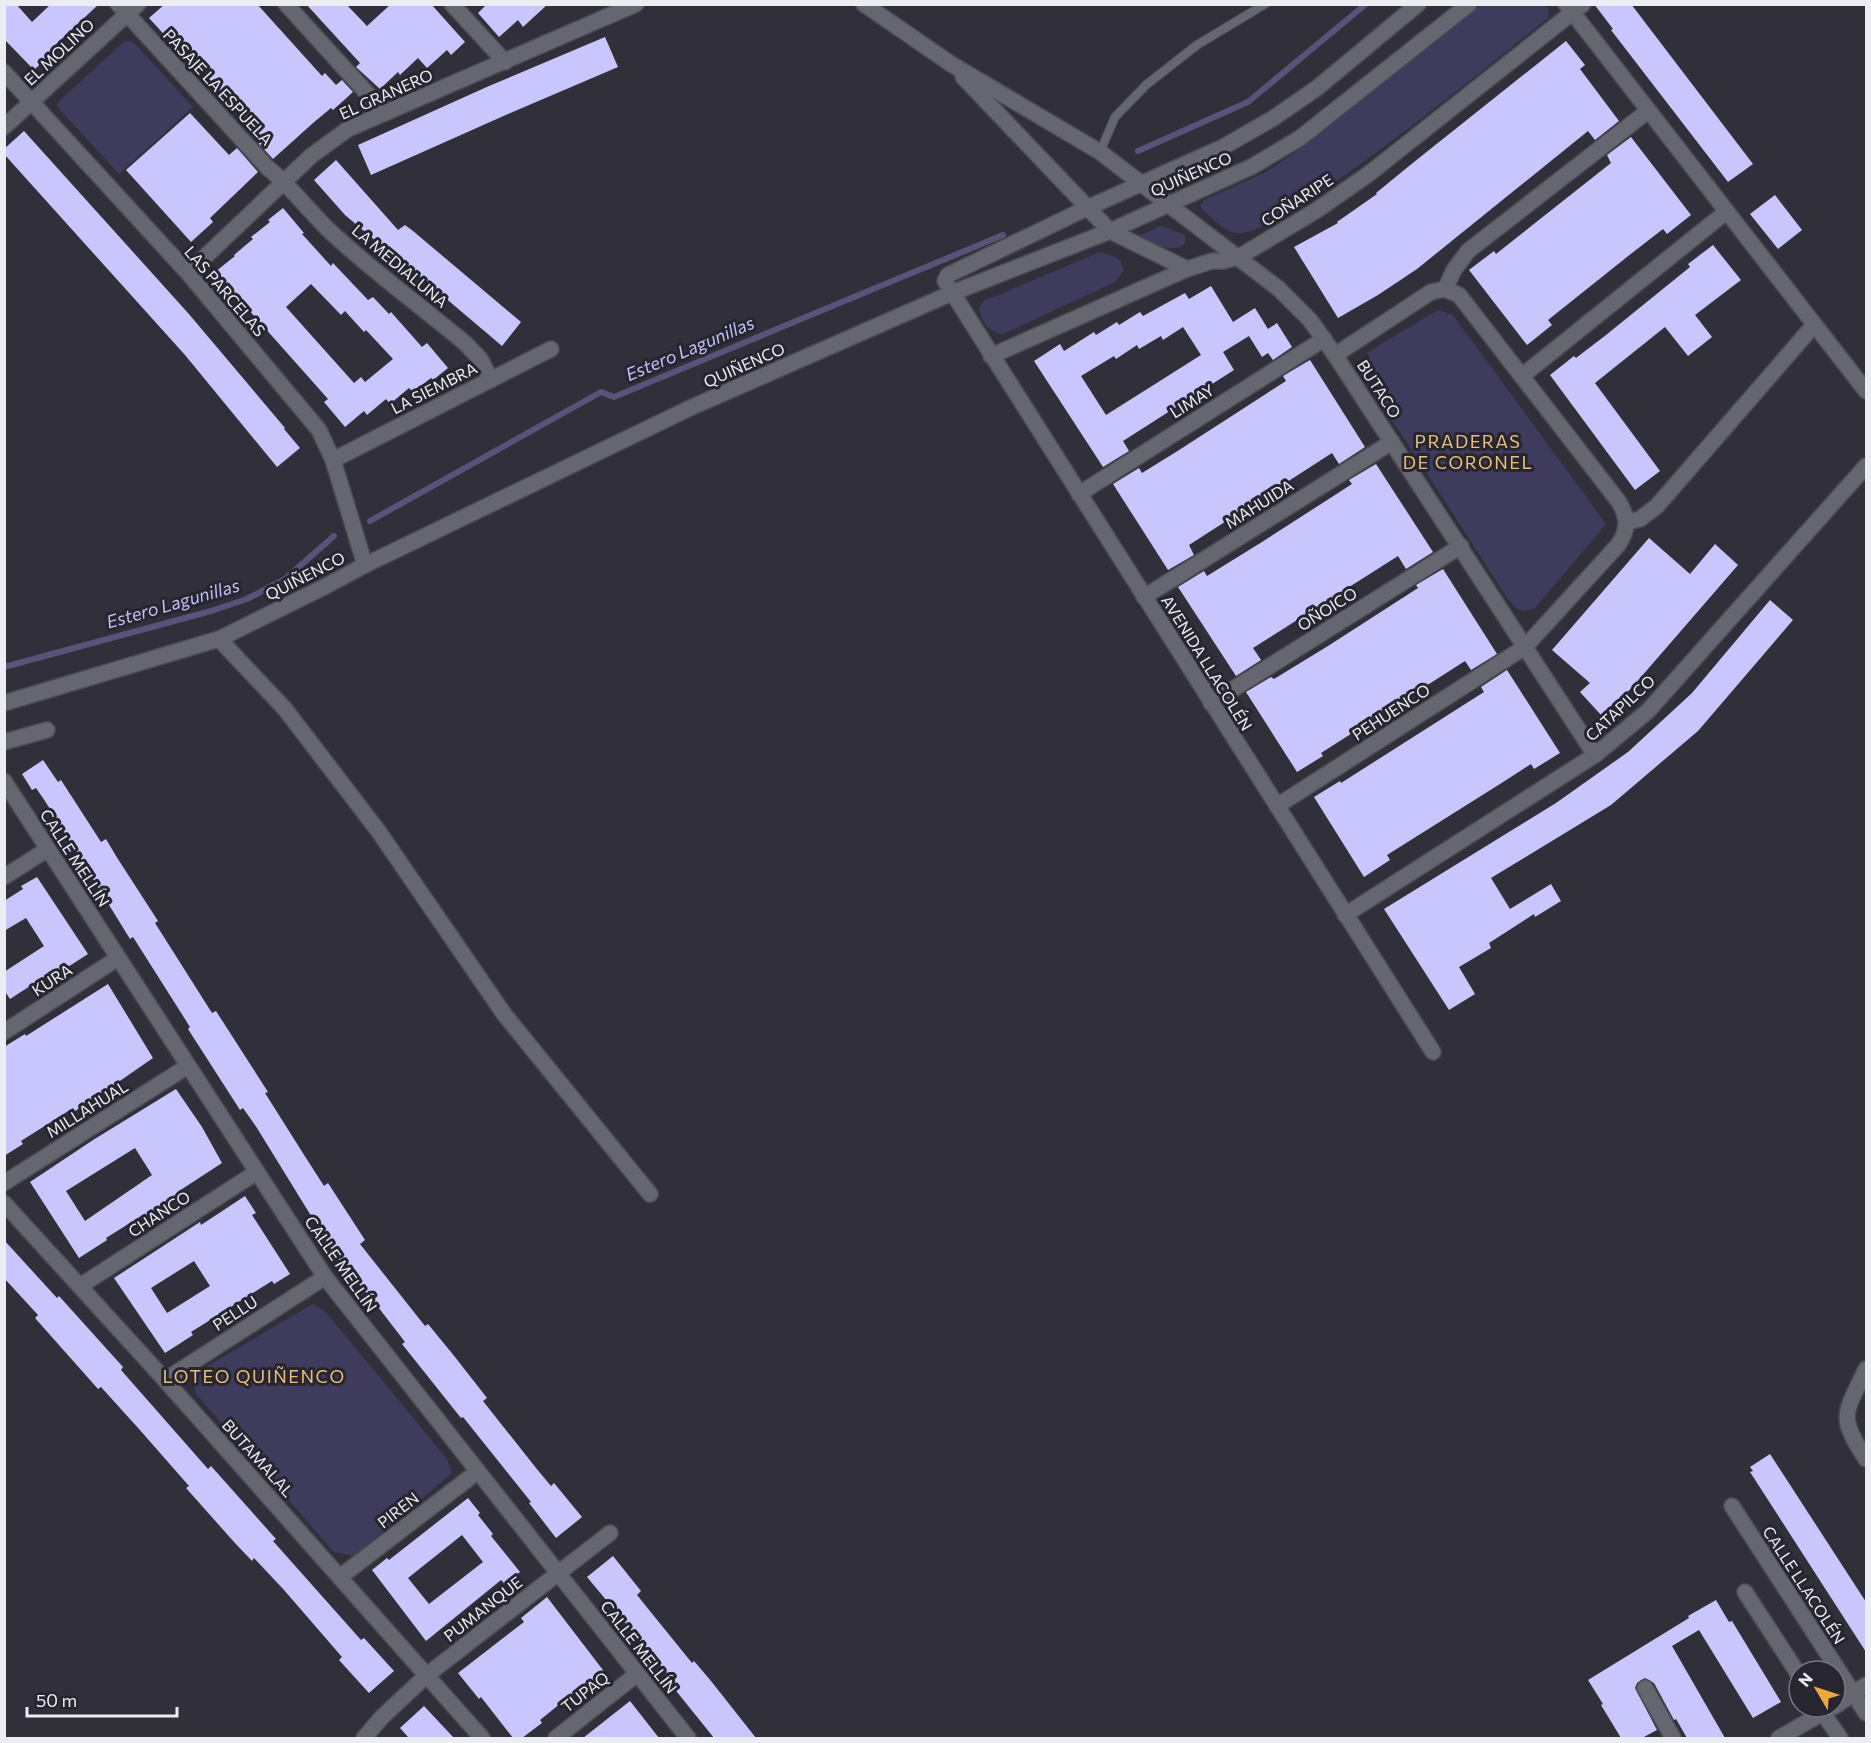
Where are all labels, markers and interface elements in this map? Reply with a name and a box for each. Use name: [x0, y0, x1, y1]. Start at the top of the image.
street label: EL MOLINO: [20, 14, 98, 89]
street label: PASAJE LA ESPUELA: [160, 25, 277, 149]
street label: EL GRANERO: [336, 64, 435, 123]
street label: QUIÑENCO: [1147, 147, 1234, 200]
street label: COÑARIPE: [1257, 169, 1336, 230]
street label: LA MEDIALUNA: [349, 220, 452, 311]
street label: LAS PARCELAS: [181, 242, 270, 340]
water label: Estero Lagunillas: [622, 311, 757, 385]
street label: QUIÑENCO: [700, 338, 787, 391]
street label: BUTACO: [1354, 356, 1405, 421]
street label: LA SIEMBRA: [388, 358, 480, 417]
street label: LIMAY: [1166, 379, 1218, 422]
district label: PRADERAS DE CORONEL: [1403, 430, 1533, 473]
street label: MAHUIDA: [1221, 475, 1296, 532]
street label: QUIÑENCO: [262, 547, 348, 604]
water label: Estero Lagunillas: [103, 573, 242, 633]
street label: OÑOICO: [1293, 583, 1360, 634]
street label: AVENIDA LLACOLÉN: [1158, 592, 1257, 734]
street label: CATAPILCO: [1581, 671, 1658, 745]
street label: PEHUENCO: [1348, 679, 1433, 744]
street label: CALLE MELLÍN: [37, 805, 114, 910]
street label: KURA: [28, 960, 75, 1000]
street label: MILLAHUAL: [42, 1076, 131, 1141]
street label: CHANCO: [124, 1187, 193, 1241]
street label: CALLE MELLÍN: [301, 1212, 381, 1315]
street label: PELLU: [209, 1291, 261, 1334]
district label: LOTEO QUIÑENCO: [162, 1365, 346, 1387]
street label: BUTAMALAL: [219, 1415, 298, 1500]
street label: PIREN: [373, 1488, 422, 1531]
street label: CALLE LLACOLÉN: [1759, 1522, 1850, 1647]
street label: PUMANQUE: [440, 1572, 526, 1645]
street label: CALLE MELLÍN: [597, 1596, 682, 1697]
north arrow: [1787, 1659, 1847, 1719]
street label: TUPAQ: [557, 1667, 612, 1716]
text: N: [1794, 1669, 1816, 1690]
scale bar: [27, 1680, 177, 1718]
text: 50 m: [36, 1689, 77, 1711]

